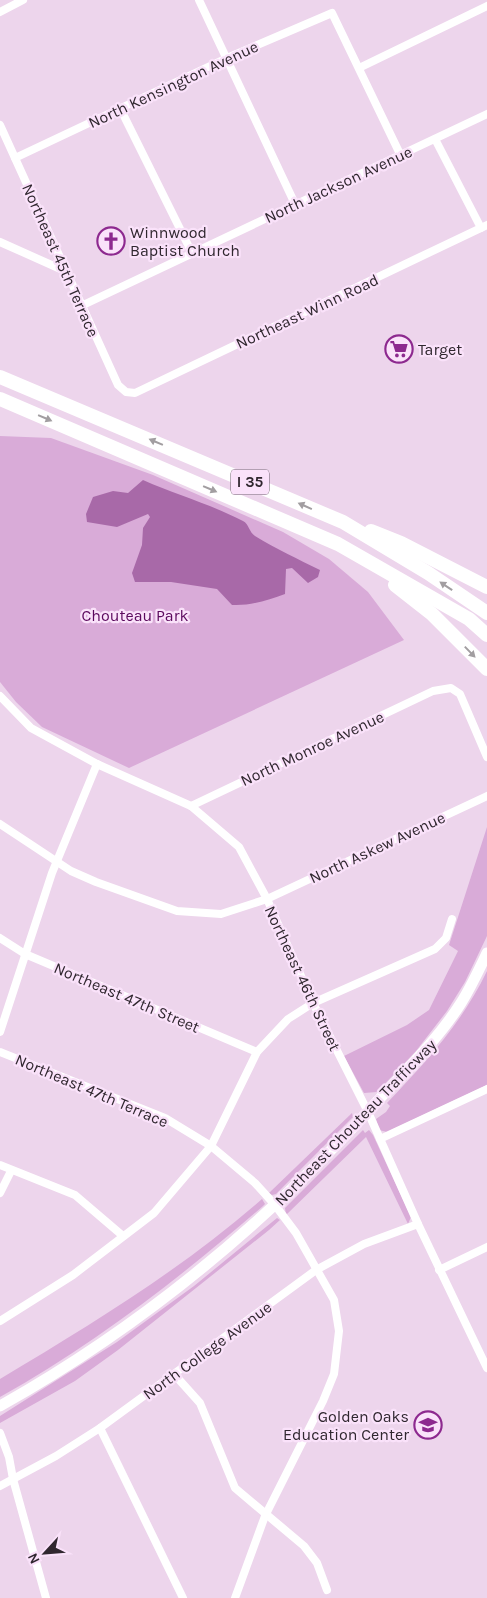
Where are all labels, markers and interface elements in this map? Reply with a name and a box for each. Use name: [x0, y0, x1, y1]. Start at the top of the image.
street label: North Kensington Avenue: [85, 37, 261, 132]
street label: North Jackson Avenue: [261, 142, 415, 227]
street label: Northeast 45th Terrace: [18, 181, 103, 340]
place label: Winnwood Baptist Church: [130, 223, 240, 260]
church icon: Winnwood Baptist Church: [96, 226, 126, 256]
street label: Northeast Winn Road: [233, 270, 382, 353]
supermarket icon: Target: [384, 334, 414, 364]
place label: Target: [418, 340, 462, 359]
one-way arrow: [38, 414, 52, 422]
one-way arrow: [149, 438, 163, 446]
road number: I 35: [231, 470, 269, 494]
one-way arrow: [203, 485, 218, 493]
one-way arrow: [298, 501, 312, 509]
one-way arrow: [440, 581, 453, 591]
park label: Chouteau Park: [82, 606, 188, 625]
one-way arrow: [464, 645, 476, 657]
street label: North Monroe Avenue: [237, 707, 387, 790]
street label: North Askew Avenue: [306, 808, 448, 887]
street label: Northeast 46th Street: [261, 903, 345, 1054]
street label: Northeast 47th Street: [51, 958, 202, 1037]
street label: Northeast Chouteau Trafficway: [271, 1035, 440, 1210]
street label: Northeast 47th Terrace: [13, 1050, 171, 1131]
street label: North College Avenue: [139, 1297, 275, 1403]
place label: Golden Oaks Education Center: [283, 1407, 409, 1444]
school or university icon: Golden Oaks Education Center: [413, 1410, 443, 1440]
north arrow: [20, 1528, 70, 1578]
text: N: [24, 1550, 44, 1567]

